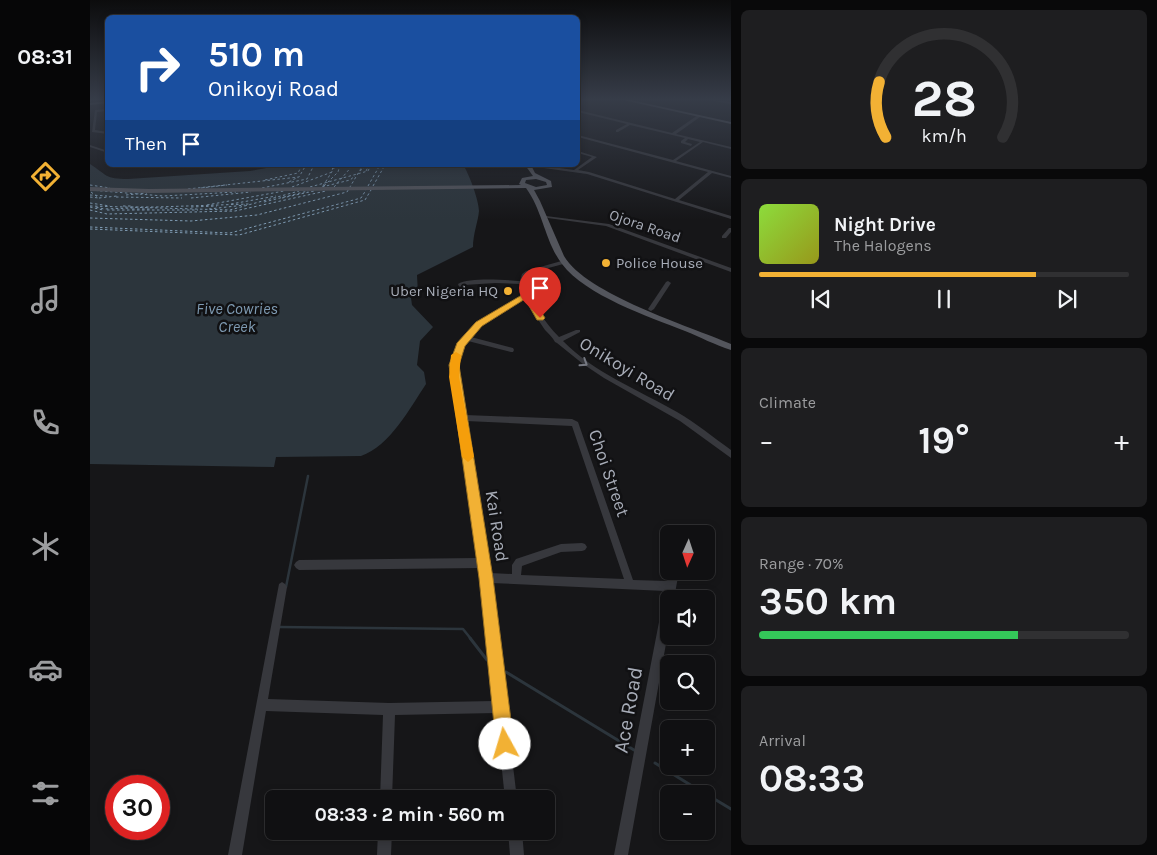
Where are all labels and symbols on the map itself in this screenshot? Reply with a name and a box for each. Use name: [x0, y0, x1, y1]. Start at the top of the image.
street label: Ojora Road: [607, 205, 683, 247]
place label: Police House: [616, 254, 703, 272]
marker: Police House: [600, 257, 612, 269]
pin: [519, 267, 561, 318]
place label: Uber Nigeria HQ: [390, 282, 498, 300]
marker: Uber Nigeria HQ: [502, 285, 514, 297]
water label: Five Cowries Creek: [196, 299, 278, 336]
street label: Onikoyi Road: [575, 332, 679, 406]
one-way arrow: [579, 357, 588, 366]
street label: Choi Street: [584, 426, 634, 520]
street label: Kai Road: [481, 489, 513, 563]
north arrow: [660, 525, 715, 580]
street label: Ace Road: [609, 665, 647, 755]
position arrow: [478, 717, 530, 769]
speed limit sign: 30: [105, 775, 170, 840]

